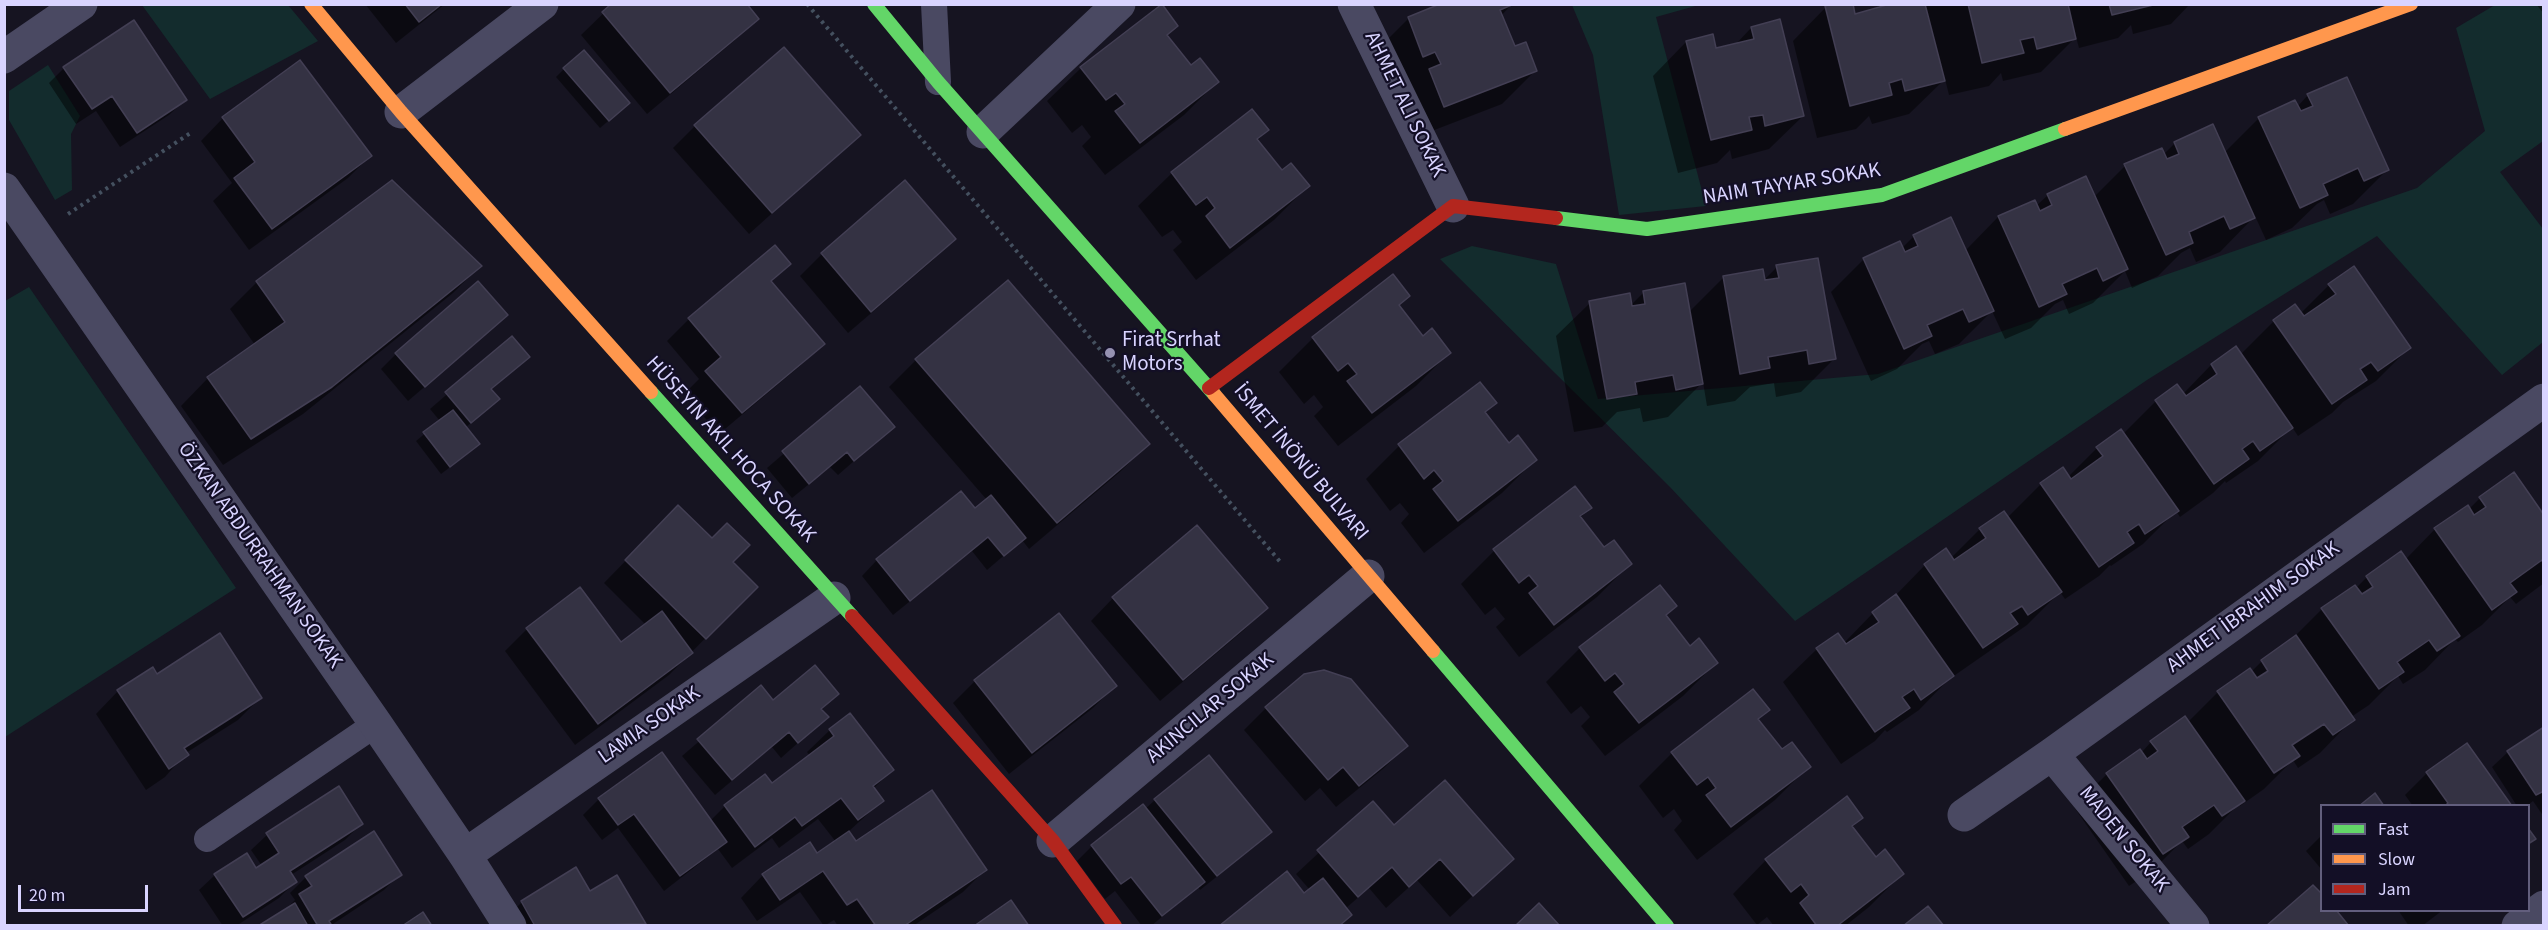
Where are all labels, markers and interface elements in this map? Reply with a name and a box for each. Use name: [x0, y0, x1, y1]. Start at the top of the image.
street label: AHMET ALI SOKAK: [1358, 28, 1450, 182]
street label: NAIM TAYYAR SOKAK: [1701, 159, 1883, 211]
place label: Firat Srrhat Motors: [1122, 328, 1221, 378]
marker: Firat Srrhat Motors: [1103, 346, 1117, 360]
street label: HÜSEYIN AKIL HOCA SOKAK: [640, 352, 820, 548]
street label: İSMET İNÖNÜ BULVARI: [1227, 380, 1373, 546]
street label: ÖZKAN ABDURRAHMAN SOKAK: [171, 438, 347, 674]
street label: AHMET İBRAHIM SOKAK: [2163, 537, 2345, 679]
street label: AKINCILAR SOKAK: [1142, 648, 1280, 770]
street label: LAMIA SOKAK: [594, 682, 706, 770]
street label: MADEN SOKAK: [2073, 782, 2173, 898]
legend: [2320, 804, 2530, 912]
text: Fast: [2378, 817, 2409, 842]
text: Slow: [2378, 847, 2415, 872]
scale bar: [21, 873, 152, 911]
text: Jam: [2378, 877, 2411, 902]
text: 20 m: [29, 883, 65, 908]

